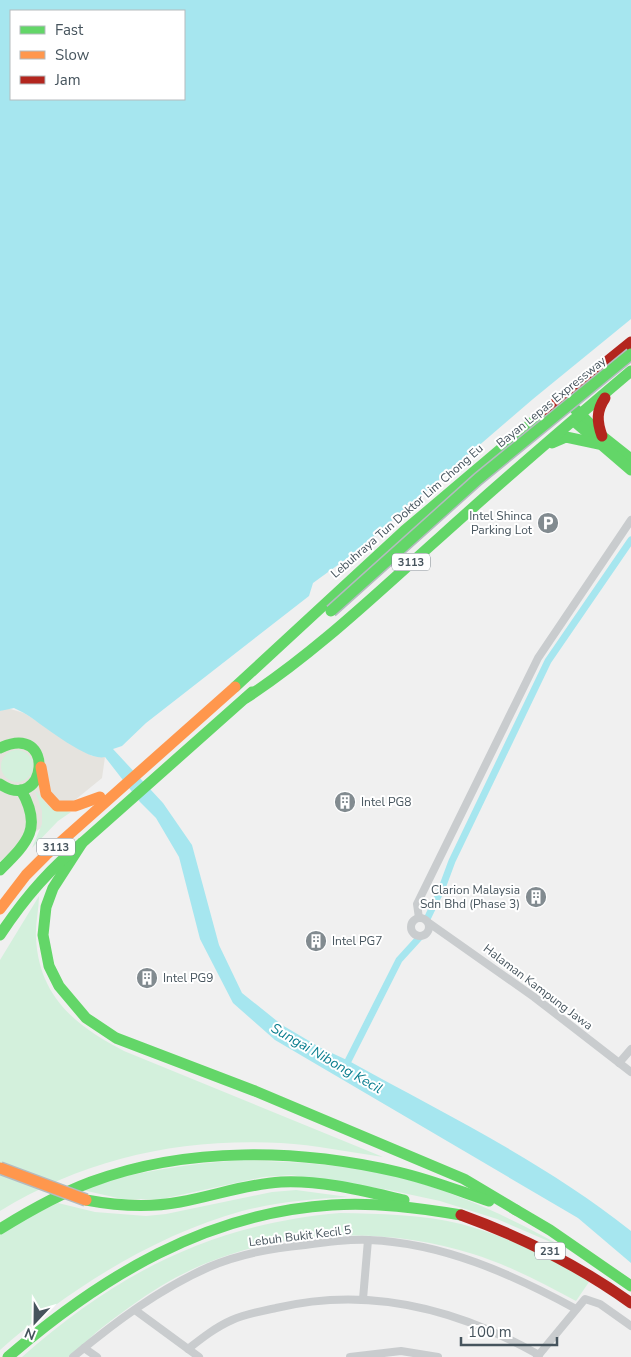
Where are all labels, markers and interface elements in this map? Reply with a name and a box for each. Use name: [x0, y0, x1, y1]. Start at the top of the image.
legend: [10, 10, 185, 100]
text: Fast: [55, 20, 84, 40]
text: Slow: [55, 45, 90, 65]
text: Jam: [54, 70, 81, 90]
street label: Bayan Lepas Expressway: [493, 352, 610, 451]
street label: Lebuhraya Tun Doktor Lim Chong Eu: [327, 440, 487, 582]
place label: Intel Shinca Parking Lot: [469, 508, 533, 538]
parking icon: Intel Shinca Parking Lot: [536, 511, 560, 535]
road number: 3113: [392, 554, 430, 570]
building icon: Intel PG8: [333, 790, 357, 814]
place label: Intel PG8: [361, 794, 411, 810]
road number: 3113: [37, 839, 75, 856]
place label: Clarion Malaysia Sdn Bhd (Phase 3): [420, 882, 520, 912]
building icon: Clarion Malaysia Sdn Bhd (Phase 3): [524, 885, 548, 909]
building icon: Intel PG7: [304, 929, 328, 953]
place label: Intel PG7: [332, 933, 382, 949]
street label: Halaman Kampung Jawa: [480, 941, 596, 1033]
building icon: Intel PG9: [135, 966, 159, 990]
place label: Intel PG9: [163, 970, 213, 986]
water label: Sungai Nibong Kecil: [267, 1019, 386, 1098]
street label: Lebuh Bukit Kecil 5: [248, 1222, 352, 1250]
road number: 231: [535, 1242, 565, 1260]
north arrow: [10, 1297, 60, 1347]
scale bar: [461, 1314, 557, 1346]
text: 100 m: [468, 1322, 512, 1342]
text: N: [22, 1323, 39, 1344]

